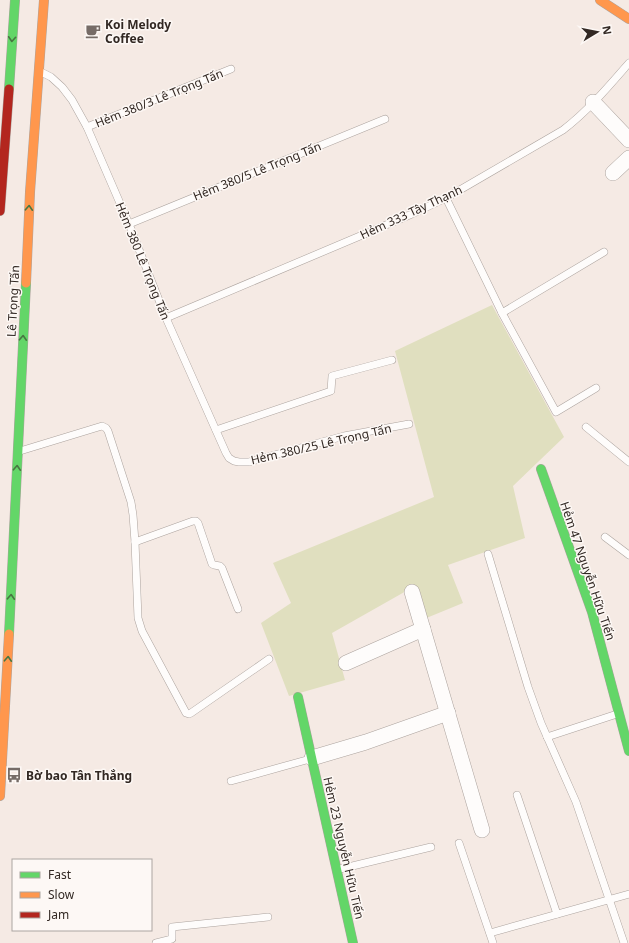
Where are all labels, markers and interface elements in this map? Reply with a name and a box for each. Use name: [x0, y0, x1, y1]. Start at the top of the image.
north arrow: [577, 12, 617, 52]
place label: Koi Melody Coffee: [105, 16, 171, 47]
cafe icon: Koi Melody Coffee: [84, 22, 102, 40]
text: N: [599, 24, 616, 36]
one-way arrow: [8, 36, 17, 42]
street label: Hẻm 380/3 Lê Trọng Tấn: [92, 64, 226, 132]
street label: Hẻm 380/5 Lê Trọng Tấn: [190, 137, 324, 205]
street label: Hẻm 333 Tây Thạnh: [357, 181, 465, 243]
street label: Hẻm 380 Lê Trọng Tấn: [112, 200, 174, 322]
one-way arrow: [25, 205, 34, 211]
street label: Lê Trọng Tấn: [3, 265, 23, 337]
one-way arrow: [19, 335, 28, 341]
street label: Hẻm 380/25 Lê Trọng Tấn: [249, 420, 393, 468]
one-way arrow: [13, 465, 21, 471]
street label: Hẻm 47 Nguyễn Hữu Tiến: [556, 499, 620, 643]
one-way arrow: [6, 594, 15, 600]
one-way arrow: [3, 656, 12, 662]
bus stop icon: Bờ bao Tân Thắng: [5, 766, 23, 784]
place label: Bờ bao Tân Thắng: [26, 767, 132, 784]
street label: Hẻm 23 Nguyễn Hữu Tiến: [319, 775, 369, 921]
legend: [12, 859, 152, 931]
text: Fast: [48, 866, 72, 883]
text: Slow: [48, 886, 75, 903]
text: Jam: [47, 906, 69, 923]

